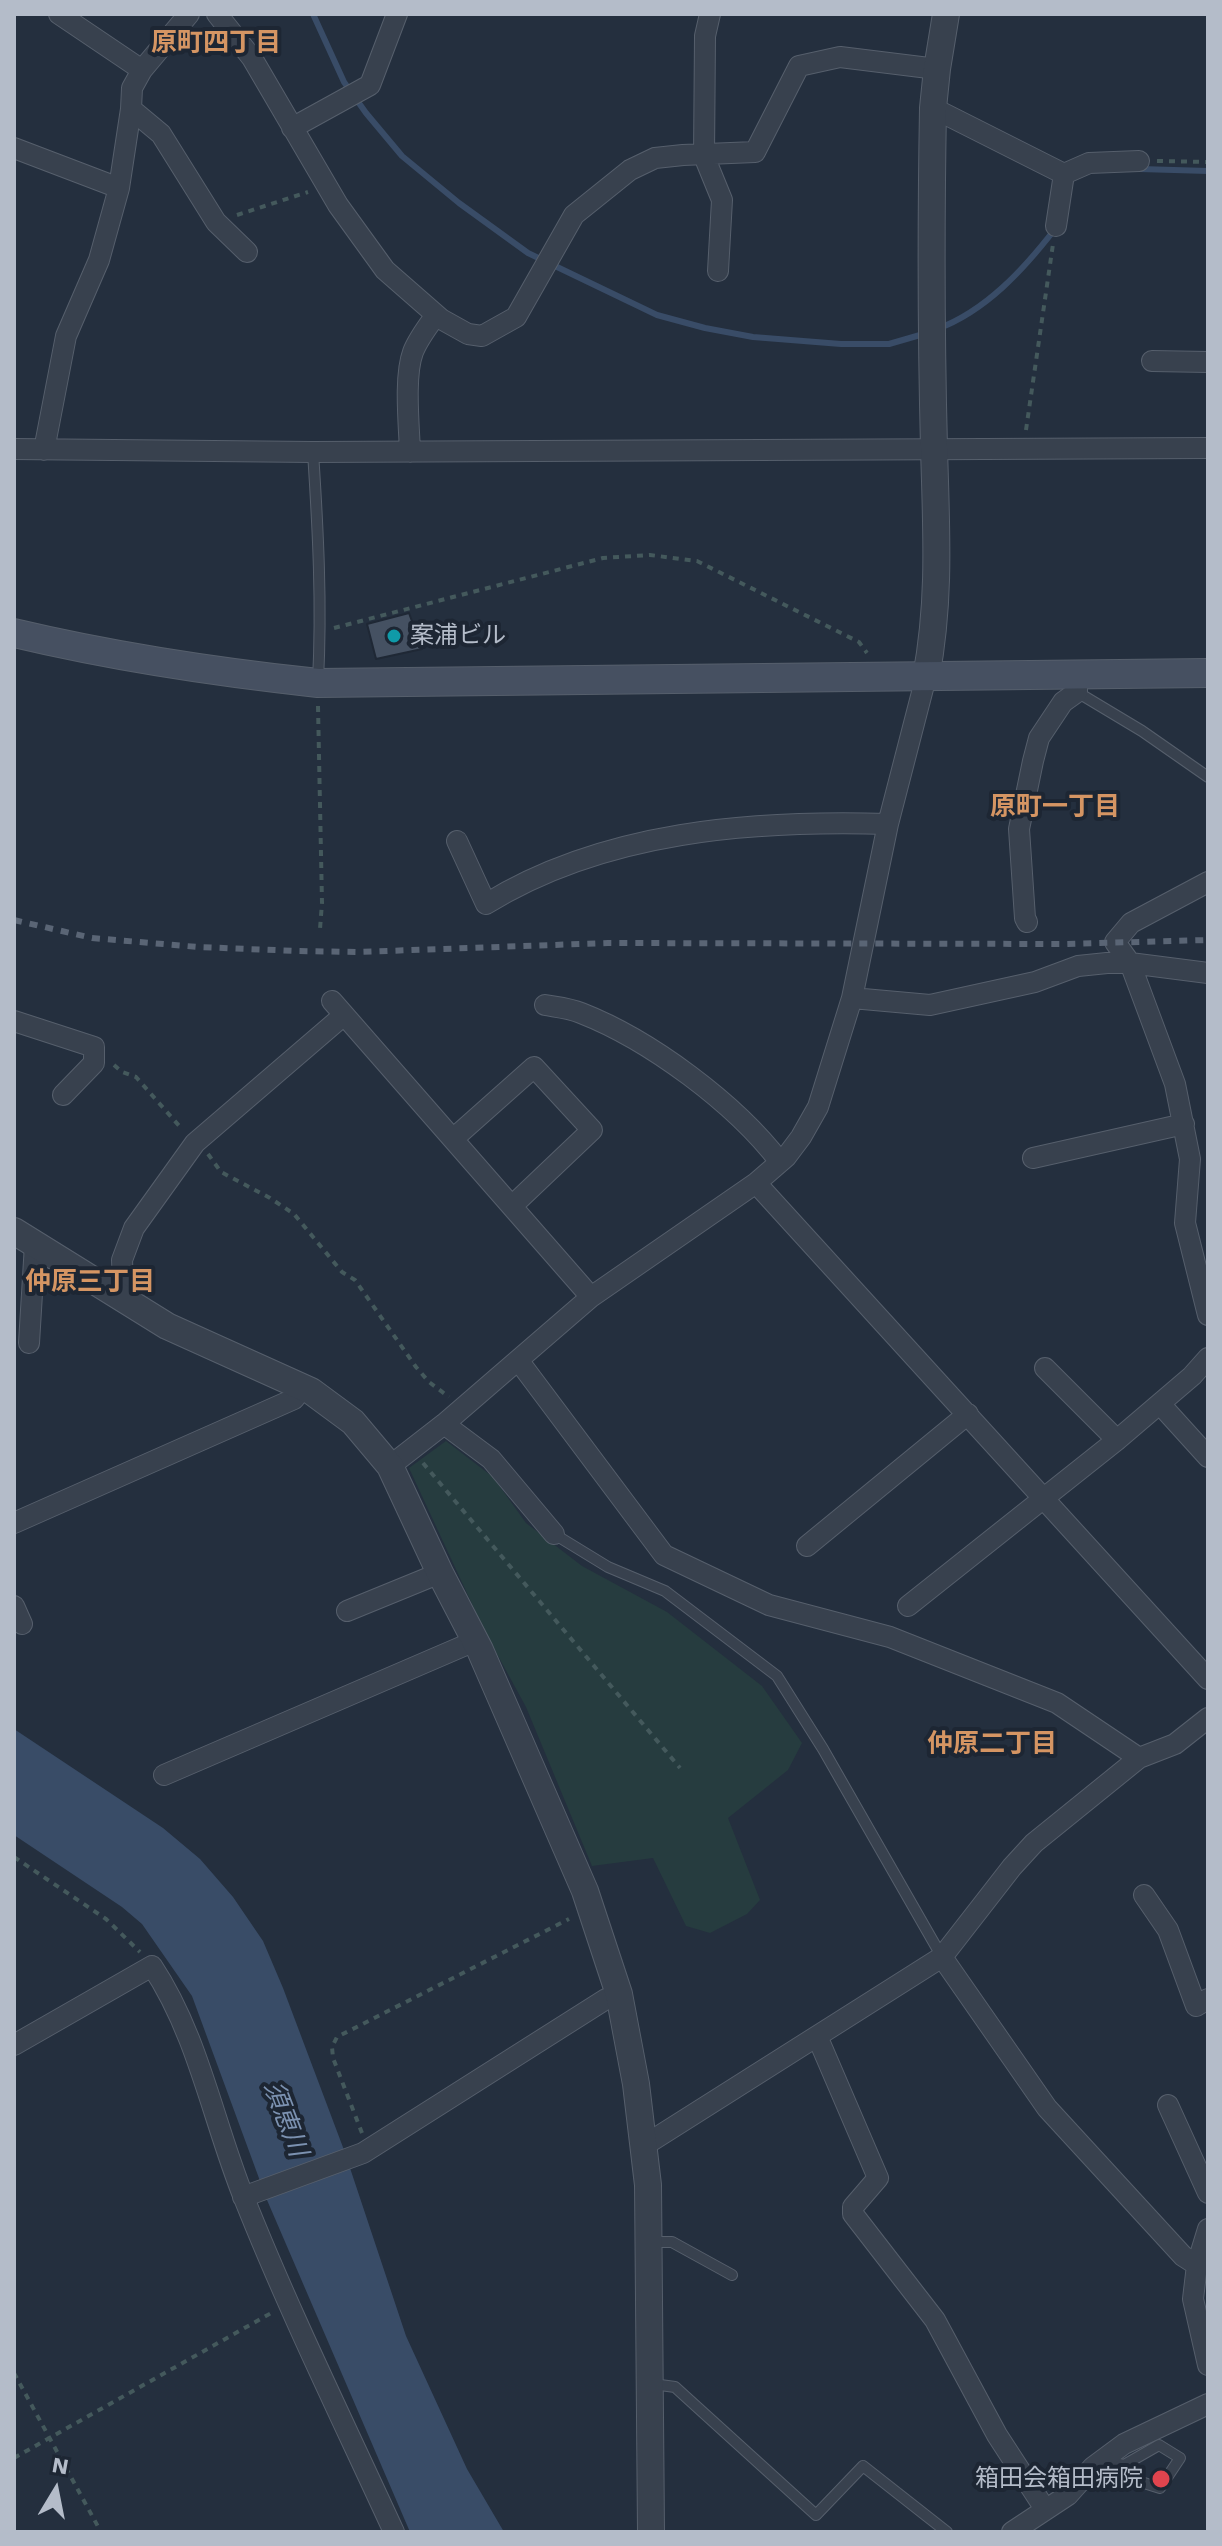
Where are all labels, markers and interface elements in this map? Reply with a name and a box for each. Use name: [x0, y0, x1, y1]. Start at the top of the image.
district label: 原町四丁目: [151, 27, 281, 59]
place label: 案浦ビル: [410, 622, 506, 650]
marker: 案浦ビル: [385, 627, 403, 645]
district label: 原町一丁目: [990, 791, 1120, 823]
district label: 仲原三丁目: [25, 1266, 155, 1298]
district label: 仲原二丁目: [927, 1728, 1057, 1760]
water label: 須恵川: [256, 2077, 314, 2161]
north arrow: [16, 2450, 96, 2530]
text: N: [50, 2452, 70, 2480]
place label: 箱田会箱田病院: [975, 2465, 1143, 2493]
marker: 箱田会箱田病院: [1150, 2468, 1172, 2490]

